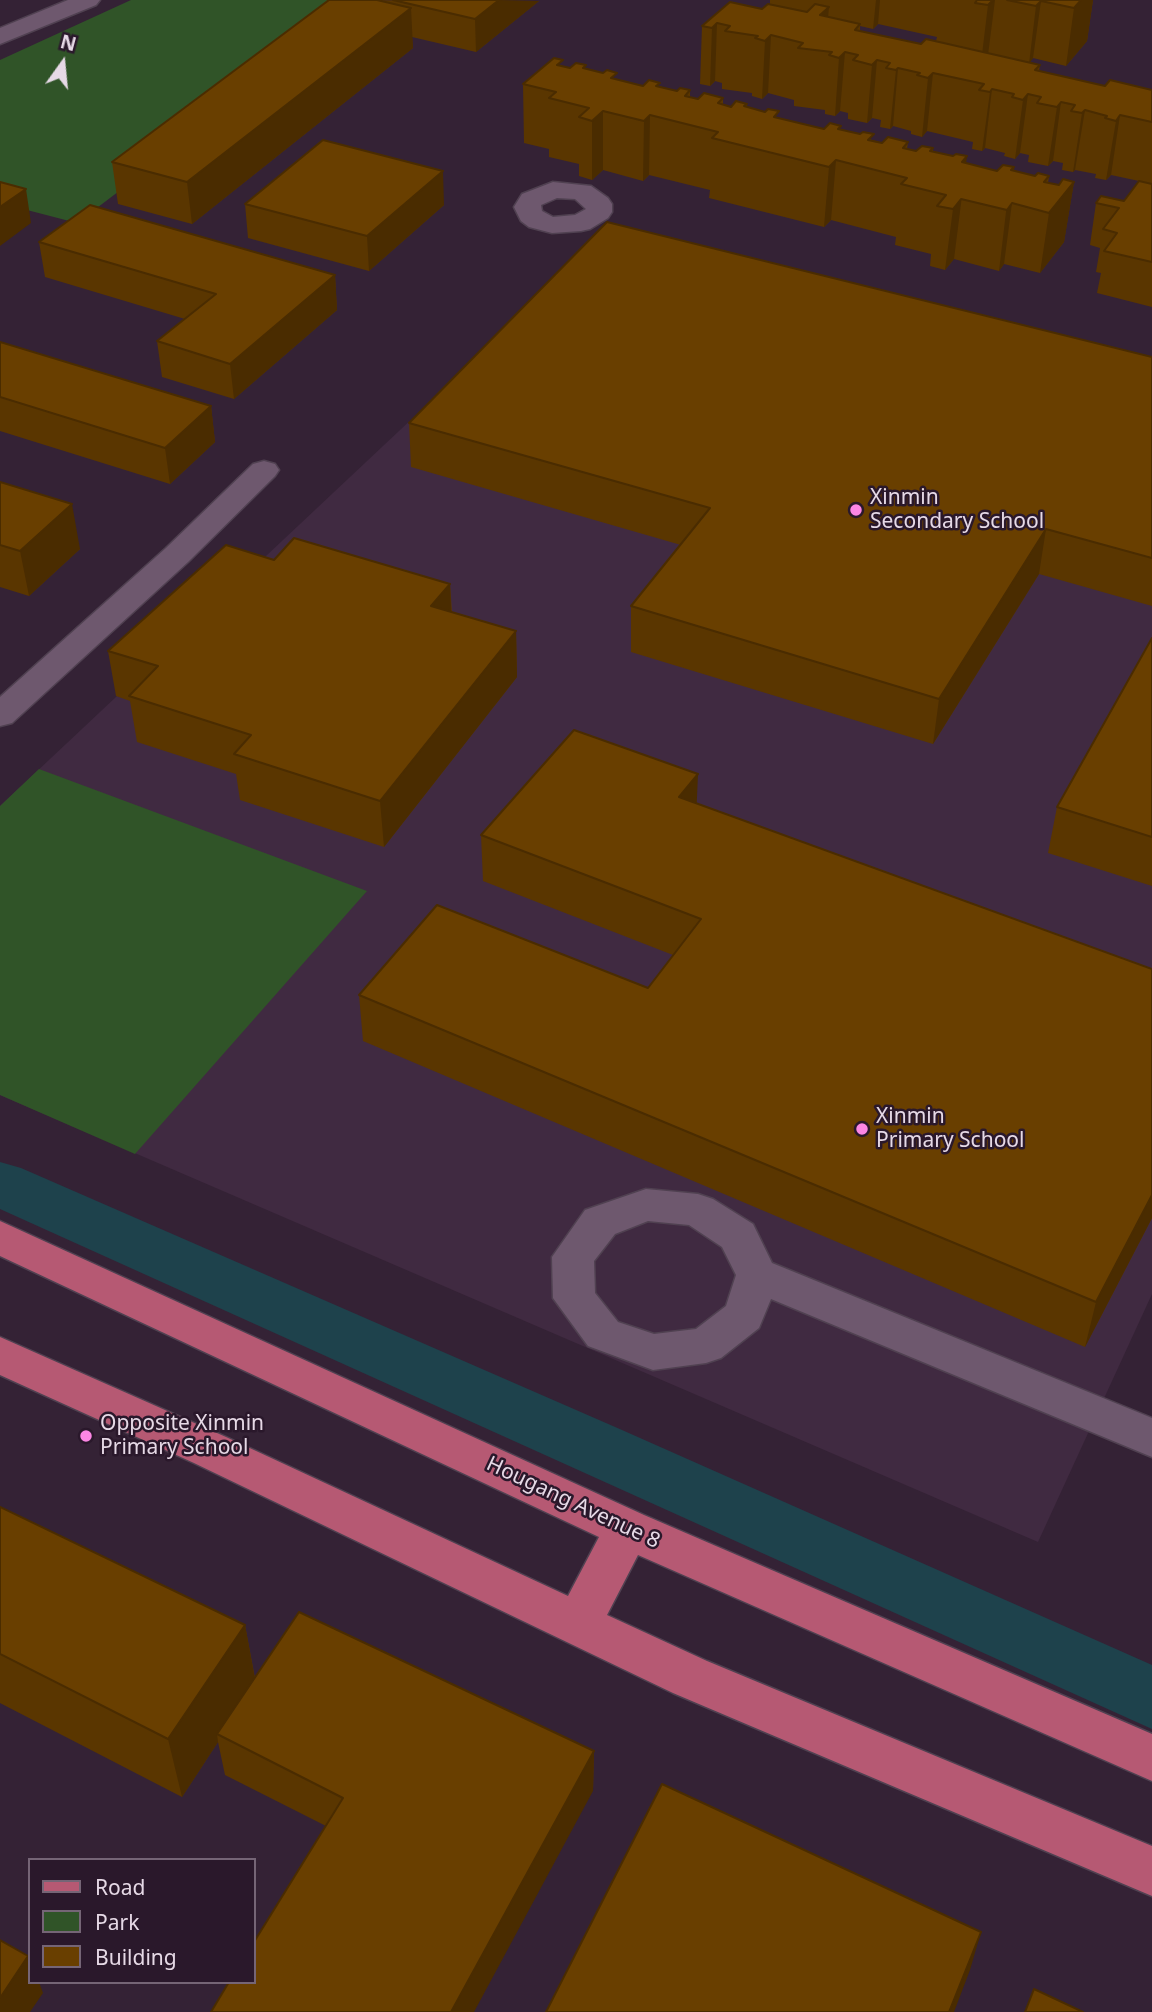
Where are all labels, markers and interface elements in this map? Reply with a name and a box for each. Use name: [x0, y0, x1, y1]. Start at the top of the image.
north arrow: [28, 28, 98, 98]
text: N: [58, 28, 79, 57]
place label: Xinmin Secondary School: [870, 485, 1044, 535]
marker: Xinmin Secondary School: [848, 502, 864, 518]
place label: Xinmin Primary School: [876, 1104, 1024, 1154]
marker: Xinmin Primary School: [854, 1121, 870, 1137]
place label: Opposite Xinmin Primary School: [100, 1411, 264, 1461]
marker: Opposite Xinmin Primary School: [78, 1428, 94, 1444]
street label: Hougang Avenue 8: [482, 1452, 664, 1554]
legend: [28, 1858, 256, 1984]
text: Road: [95, 1873, 145, 1901]
text: Park: [95, 1908, 139, 1936]
text: Building: [95, 1943, 177, 1971]

